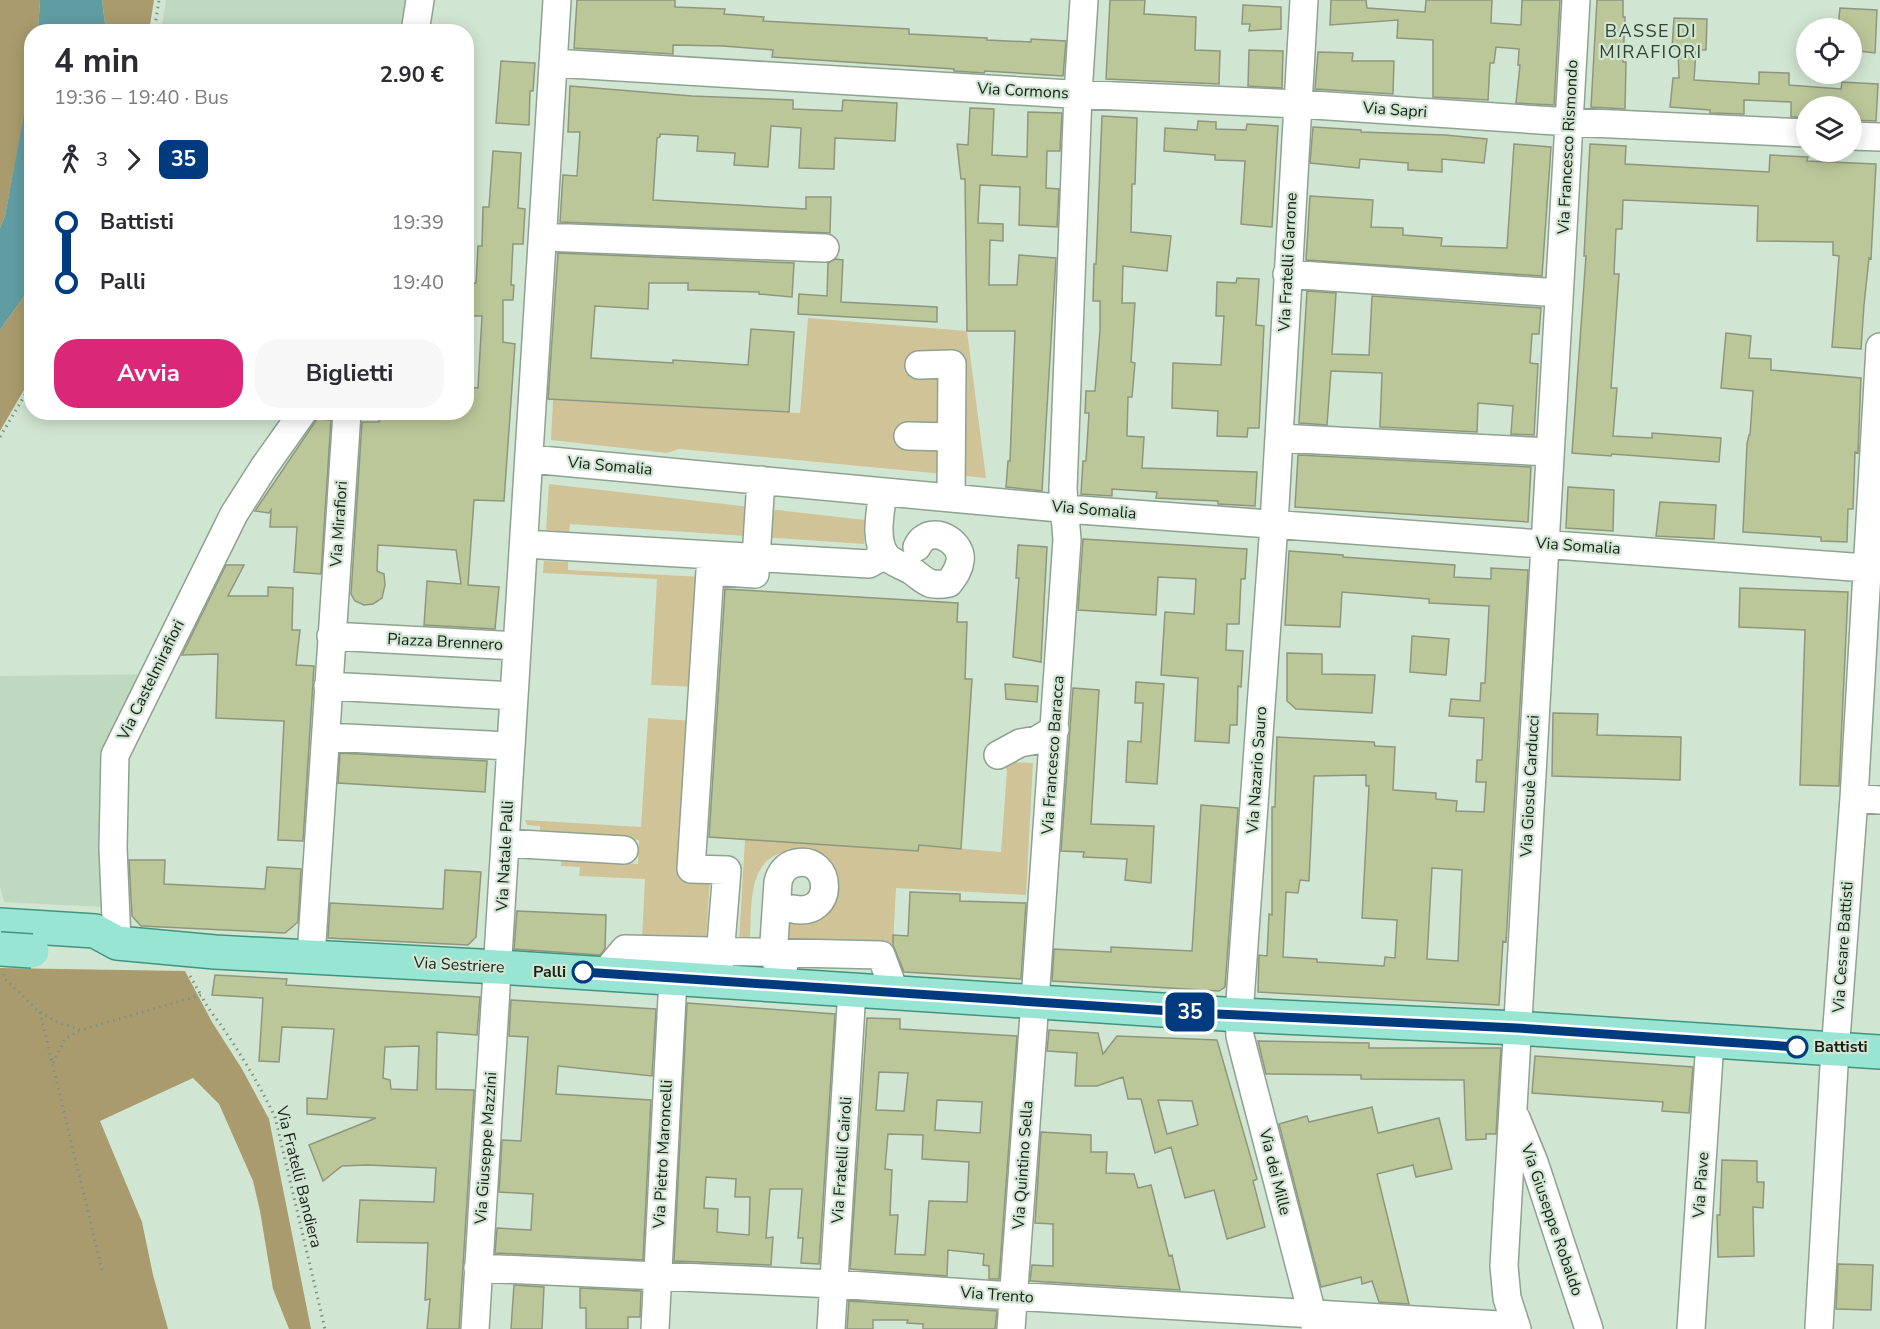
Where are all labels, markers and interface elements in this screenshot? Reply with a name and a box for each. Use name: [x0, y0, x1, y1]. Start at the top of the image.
map controls: [1796, 18, 1862, 162]
button: locate: [1796, 18, 1862, 84]
district label: BASSE DI MIRAFIORI: [1599, 19, 1703, 64]
text: 4 min: [54, 39, 139, 84]
street label: Via Francesco Rismondo: [1552, 59, 1584, 236]
text: 2.90 €: [380, 60, 444, 90]
street label: Via Cormons: [976, 78, 1069, 104]
text: 19:36 – 19:40 · Bus: [54, 84, 229, 111]
button: layers: [1796, 96, 1862, 162]
street label: Via Sapri: [1361, 97, 1428, 123]
icon: walk: [54, 143, 87, 176]
icon: forward: [117, 143, 150, 176]
text: 35: [171, 145, 196, 173]
text: 3: [96, 146, 108, 173]
street label: Via Fratelli Garrone: [1273, 192, 1303, 333]
text: Battisti: [100, 207, 174, 237]
text: 19:39: [391, 209, 444, 236]
text: Palli: [100, 267, 146, 297]
text: 19:40: [391, 269, 444, 296]
button: Avvia: [54, 339, 243, 408]
button: Biglietti: [255, 339, 444, 408]
street label: Via Somalia: [566, 451, 653, 481]
street label: Via Mirafiori: [325, 480, 353, 569]
street label: Via Somalia: [1050, 495, 1137, 525]
street label: Via Somalia: [1534, 532, 1621, 560]
street label: Via Castelmirafiori: [112, 616, 190, 745]
street label: Piazza Brennero: [387, 628, 504, 656]
street label: Via Francesco Baracca: [1036, 675, 1070, 836]
street label: Via Nazario Sauro: [1242, 705, 1272, 835]
street label: Via Giosuè Carducci: [1515, 714, 1545, 859]
street label: Via Natale Palli: [491, 800, 519, 913]
street label: Via Cesare Battisti: [1827, 881, 1859, 1014]
street label: Via Sestriere: [412, 952, 505, 978]
place label: Palli: [533, 961, 566, 983]
marker: Palli: [572, 961, 594, 983]
line badge: 35: [1163, 992, 1217, 1032]
text: 35: [1177, 998, 1203, 1026]
marker: Battisti: [1786, 1036, 1808, 1058]
place label: Battisti: [1814, 1036, 1868, 1058]
street label: Via Giuseppe Mazzini: [470, 1071, 502, 1226]
street label: Via Pietro Maroncelli: [648, 1079, 678, 1230]
street label: Via Fratelli Cairoli: [827, 1096, 857, 1225]
street label: Via Quintino Sella: [1007, 1100, 1038, 1231]
street label: Via Fratelli Bandiera: [270, 1103, 327, 1250]
street label: Via dei Mille: [1253, 1126, 1296, 1217]
street label: Via Giuseppe Robaldo: [1515, 1140, 1588, 1299]
street label: Via Piave: [1688, 1151, 1714, 1220]
street label: Via Trento: [959, 1281, 1034, 1309]

